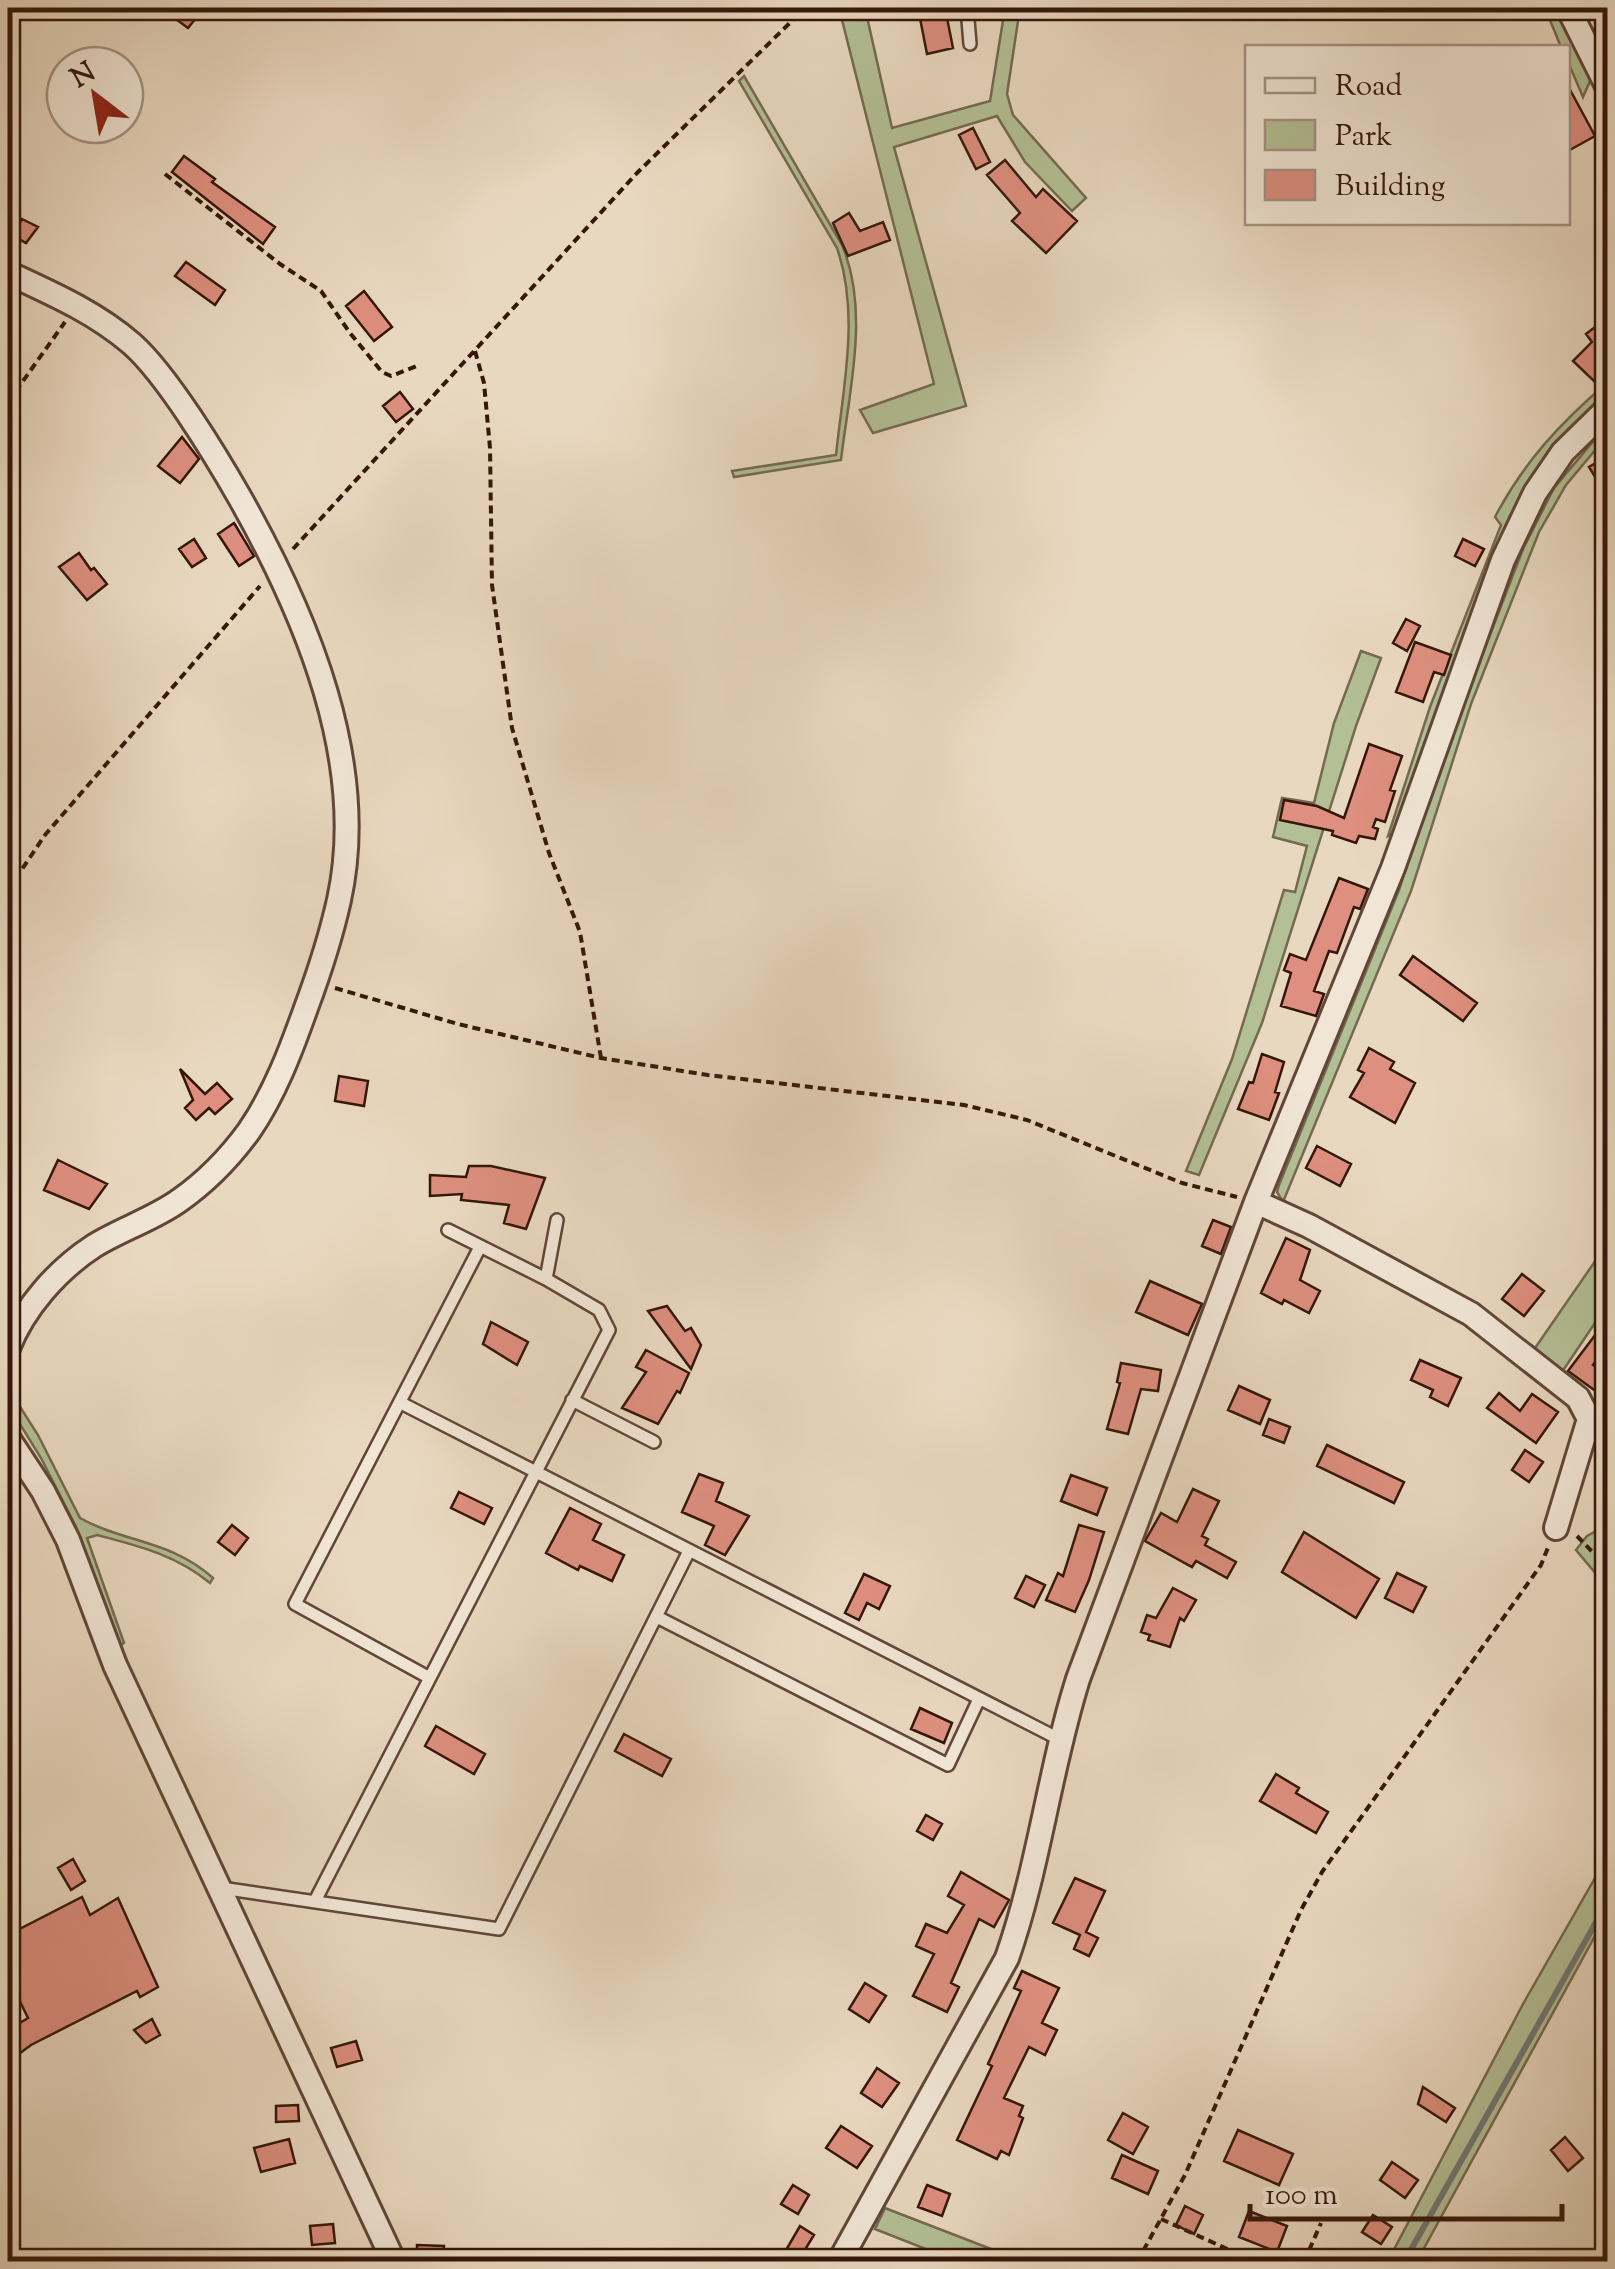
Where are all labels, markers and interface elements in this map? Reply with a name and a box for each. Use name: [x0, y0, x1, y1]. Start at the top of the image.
north arrow: [45, 45, 145, 145]
legend: [1245, 45, 1570, 225]
text: N: [64, 53, 104, 99]
text: Road: [1335, 66, 1402, 109]
text: Park: [1335, 116, 1392, 159]
text: Building: [1335, 166, 1445, 209]
scale bar: [1250, 2159, 1562, 2221]
text: 100 m: [1265, 2175, 1338, 2218]

